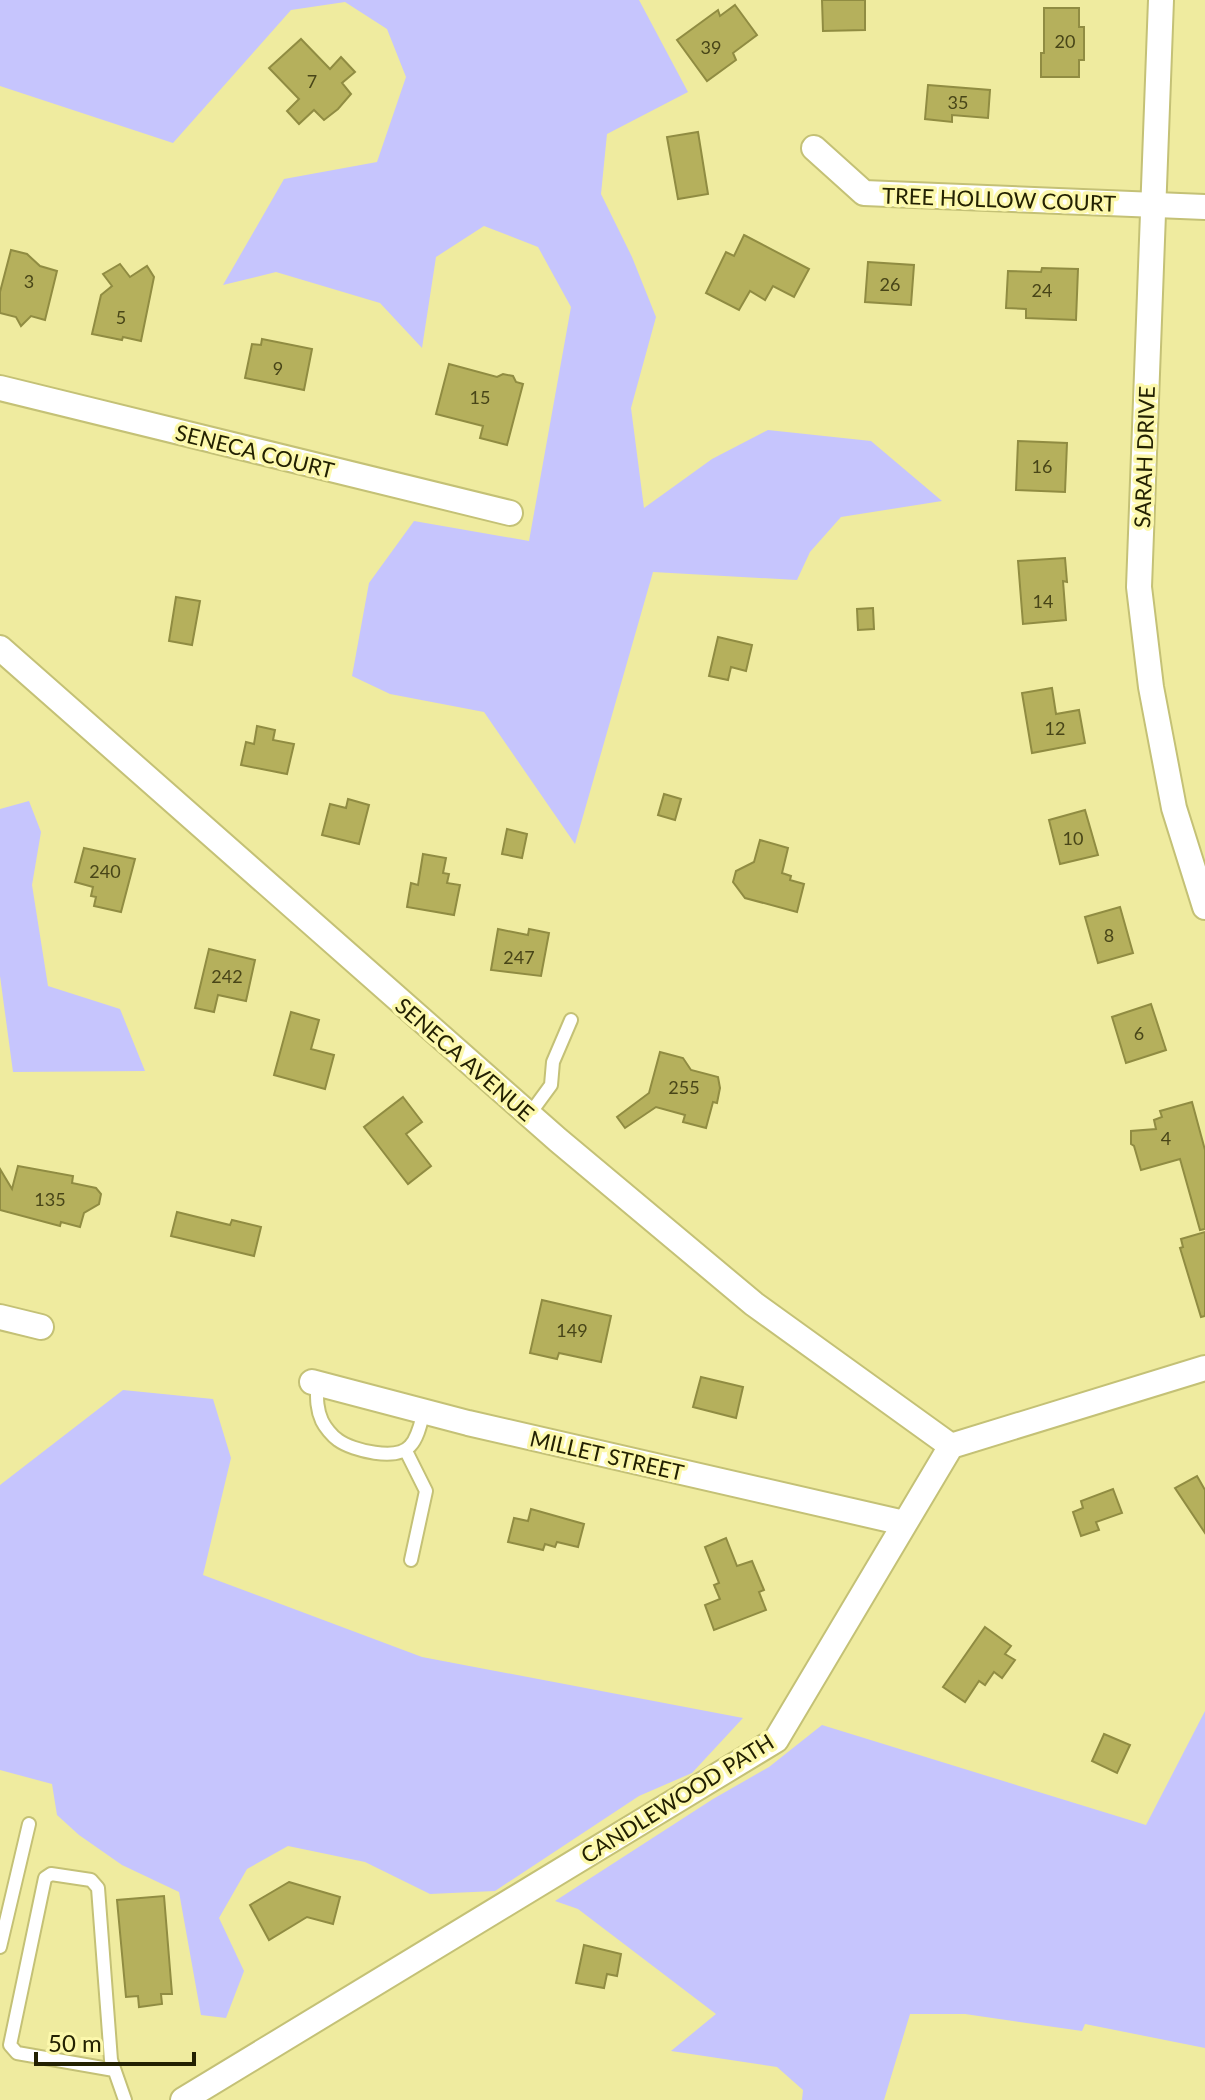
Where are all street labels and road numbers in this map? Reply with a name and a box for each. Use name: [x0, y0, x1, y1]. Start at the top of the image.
street label: TREE HOLLOW COURT: [882, 181, 1116, 217]
street label: SARAH DRIVE: [1128, 386, 1160, 528]
street label: SENECA COURT: [173, 418, 337, 484]
street label: SENECA AVENUE: [390, 992, 540, 1126]
street label: MILLET STREET: [527, 1424, 687, 1486]
street label: CANDLEWOOD PATH: [575, 1728, 779, 1868]

